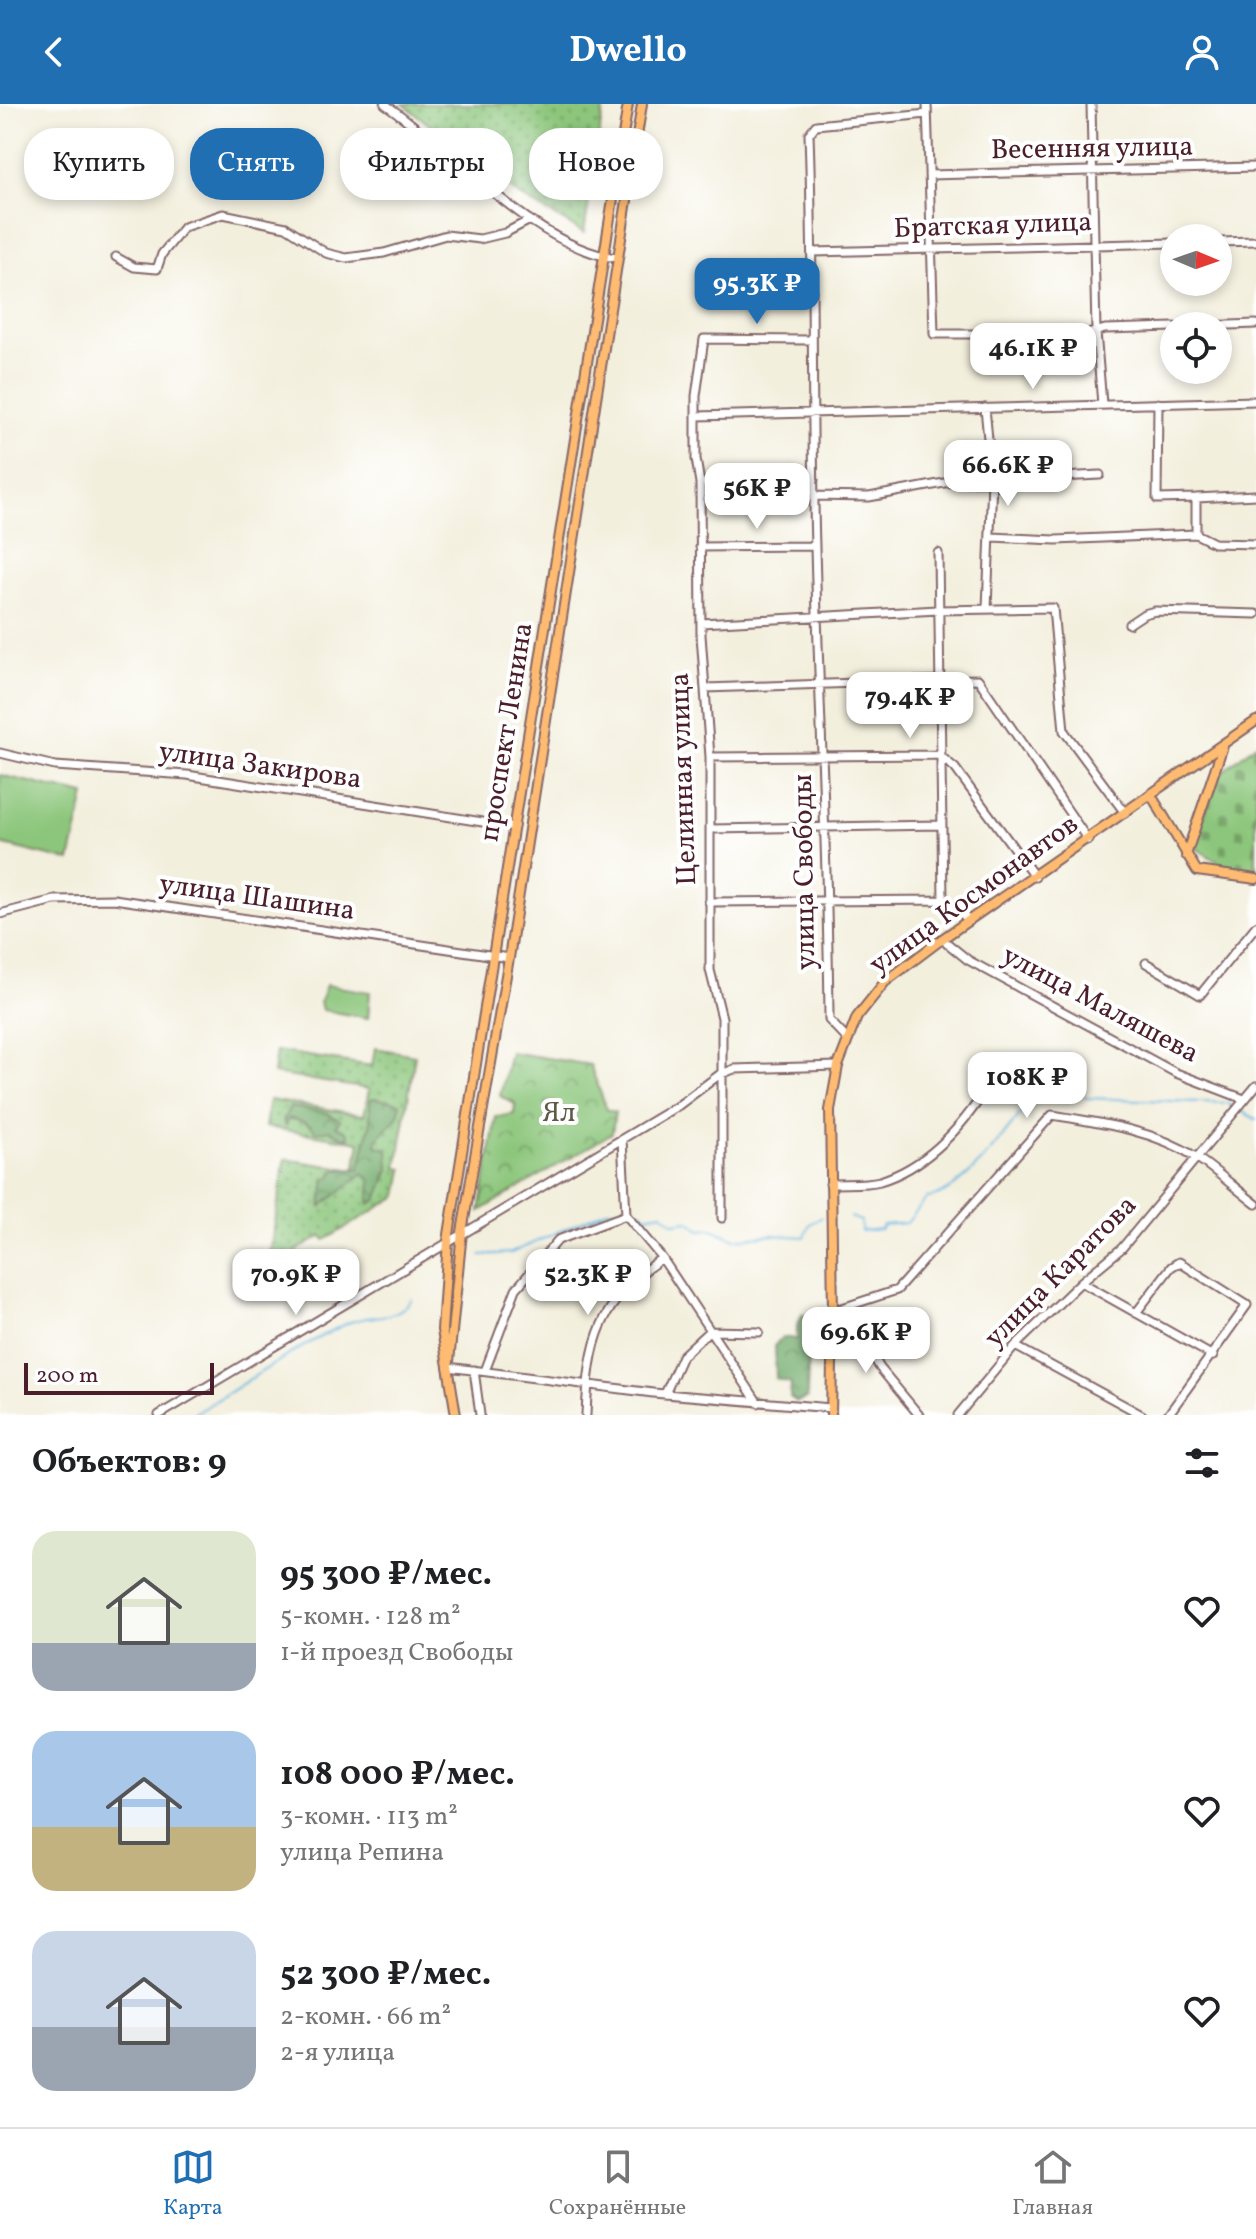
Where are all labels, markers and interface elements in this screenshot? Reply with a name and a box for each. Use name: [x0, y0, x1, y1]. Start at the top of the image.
text: Dwello: [569, 27, 687, 77]
icon: back: [32, 30, 76, 74]
icon: person: [1180, 30, 1224, 74]
chip: Купить: [24, 128, 174, 200]
chip: Снять: [190, 128, 324, 200]
chip: Фильтры: [340, 128, 513, 200]
chip: Новое: [529, 128, 663, 200]
street label: Весенняя улица: [990, 128, 1194, 170]
street label: Братская улица: [893, 203, 1093, 249]
north arrow: [1160, 224, 1232, 296]
map controls: [1160, 224, 1232, 384]
pin: 95.3K ₽: [683, 258, 831, 326]
text: 95.3K ₽: [713, 266, 801, 302]
button: locate: [1160, 312, 1232, 384]
pin: 46.1K ₽: [959, 323, 1107, 391]
text: 46.1K ₽: [988, 331, 1078, 367]
pin: 66.6K ₽: [934, 440, 1082, 508]
text: 66.6K ₽: [962, 448, 1054, 484]
pin: 56K ₽: [701, 463, 813, 531]
text: 56K ₽: [723, 471, 791, 507]
street label: проспект Ленина: [470, 620, 544, 844]
street label: Целинная улица: [661, 672, 707, 886]
pin: 79.4K ₽: [836, 672, 984, 740]
text: 79.4K ₽: [864, 680, 956, 716]
street label: улица Закирова: [156, 732, 364, 800]
street label: улица Свободы: [784, 774, 826, 970]
street label: улица Космонавтов: [861, 806, 1087, 984]
street label: улица Шашина: [157, 865, 357, 931]
street label: улица Маляшева: [995, 937, 1205, 1073]
pin: 108K ₽: [962, 1052, 1092, 1120]
text: 108K ₽: [986, 1060, 1068, 1096]
park label: Ял: [542, 1094, 576, 1133]
street label: улица Каратова: [976, 1187, 1146, 1357]
pin: 70.9K ₽: [222, 1249, 370, 1317]
pin: 52.3K ₽: [514, 1249, 662, 1317]
text: 70.9K ₽: [250, 1257, 342, 1293]
text: 52.3K ₽: [544, 1257, 632, 1293]
pin: 69.6K ₽: [792, 1307, 940, 1375]
text: 69.6K ₽: [820, 1315, 912, 1351]
scale bar: [24, 1359, 214, 1395]
text: 200 m: [36, 1361, 98, 1392]
text: Объектов: 9: [32, 1440, 227, 1487]
icon: filters: [1180, 1441, 1224, 1485]
text: 95 300 ₽/мес.: [280, 1552, 492, 1599]
icon: home: [96, 1563, 192, 1659]
icon: heart: [1180, 1589, 1224, 1633]
text: 5-комн. · 128 m²: [280, 1599, 461, 1635]
text: 1-й проезд Свободы: [280, 1635, 513, 1671]
text: 108 000 ₽/мес.: [280, 1752, 515, 1799]
icon: home: [96, 1763, 192, 1859]
icon: heart: [1180, 1789, 1224, 1833]
text: 3-комн. · 113 m²: [280, 1799, 458, 1835]
text: улица Репина: [280, 1835, 444, 1871]
text: 52 300 ₽/мес.: [280, 1952, 491, 1999]
icon: home: [96, 1963, 192, 2059]
icon: heart: [1180, 1989, 1224, 2033]
text: 2-комн. · 66 m²: [280, 1999, 451, 2035]
text: 2-я улица: [280, 2035, 395, 2071]
tab: Карта: [163, 2145, 223, 2224]
tab: Сохранённые: [549, 2145, 686, 2224]
tab: Главная: [1012, 2145, 1093, 2224]

